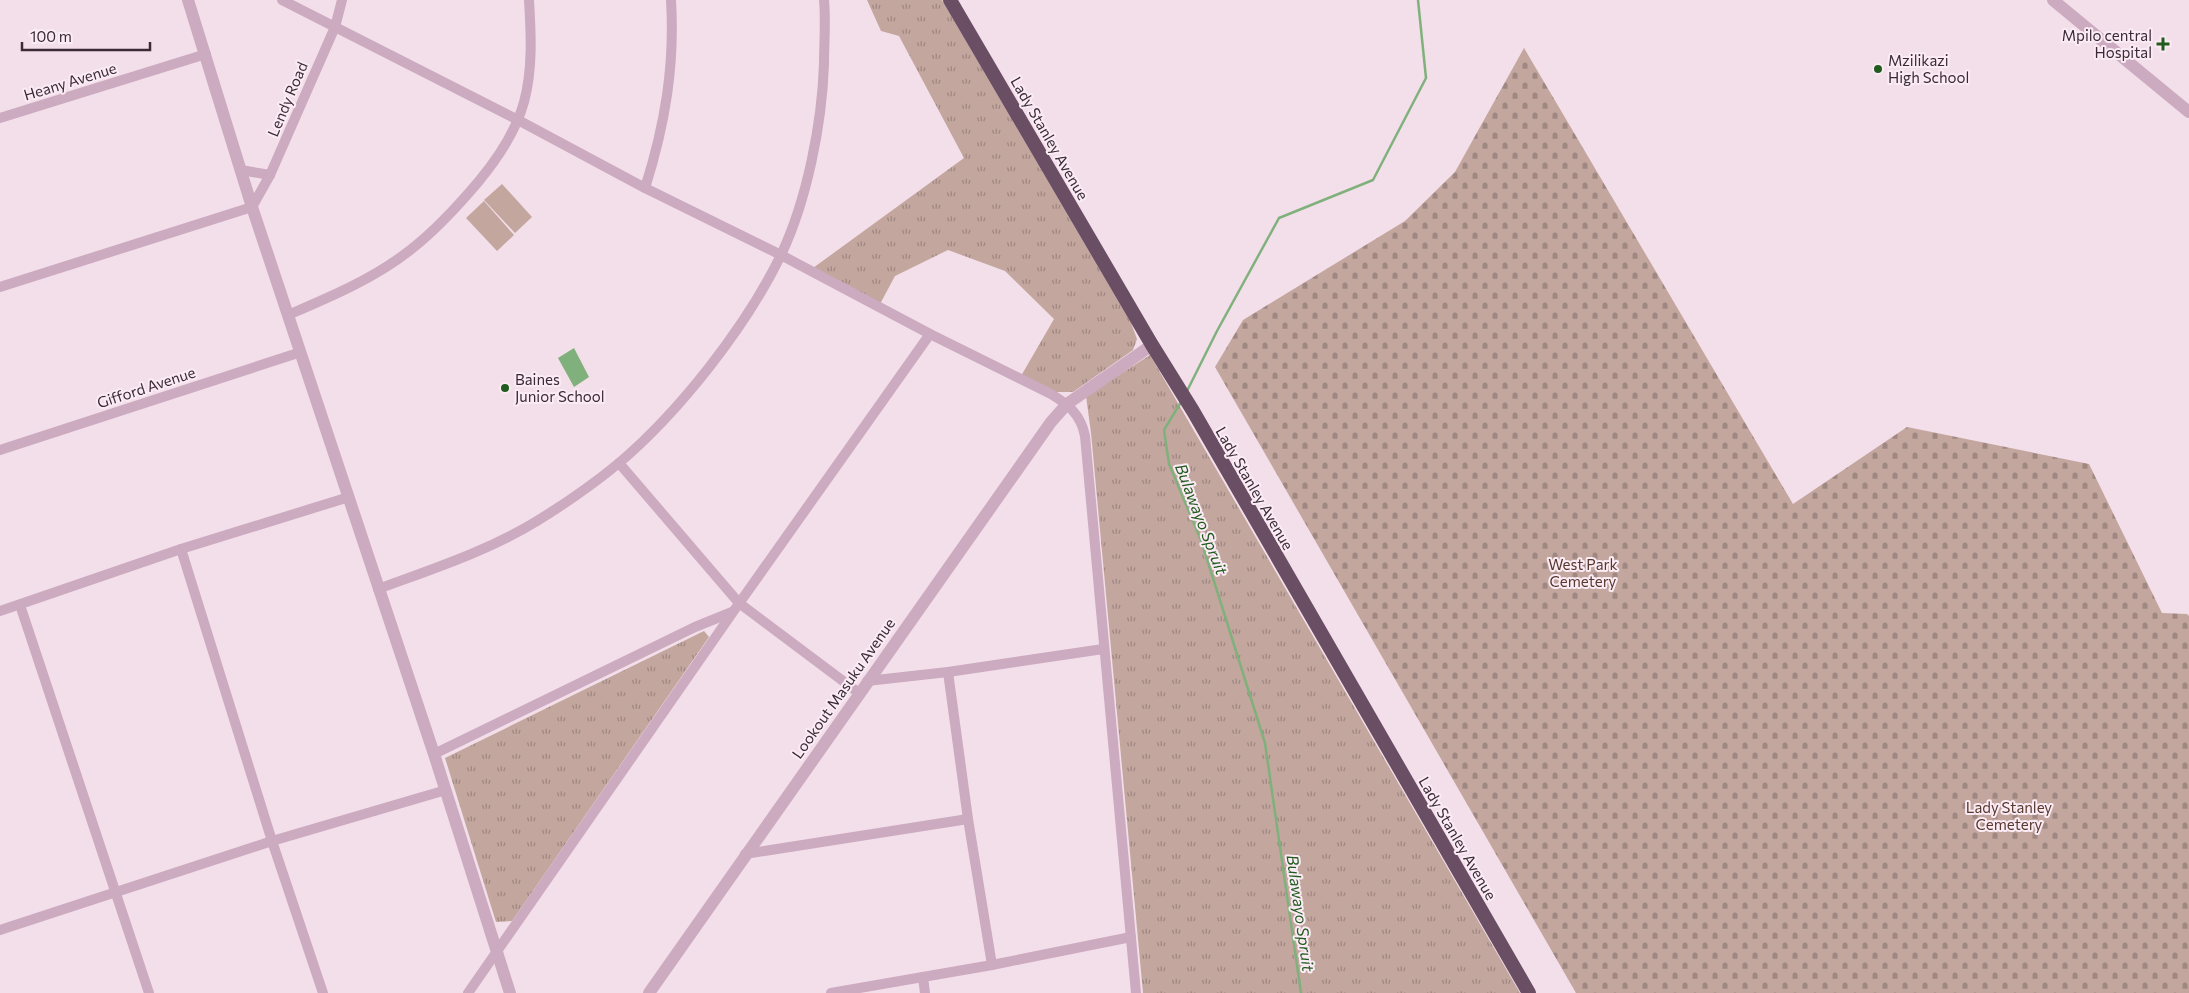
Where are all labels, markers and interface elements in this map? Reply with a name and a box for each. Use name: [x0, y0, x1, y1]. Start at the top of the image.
scale bar: [22, 20, 150, 52]
place label: Mpilo central Hospital: [2062, 26, 2152, 61]
text: 100 m: [30, 27, 72, 45]
marker: Mpilo central Hospital: [2156, 37, 2170, 51]
place label: Mzilikazi High School: [1888, 51, 1969, 86]
street label: Heany Avenue: [21, 58, 119, 104]
street label: Lendy Road: [263, 59, 311, 139]
marker: Mzilikazi High School: [1872, 63, 1884, 75]
street label: Lady Stanley Avenue: [1007, 73, 1093, 203]
street label: Gifford Avenue: [95, 363, 197, 411]
place label: Baines Junior School: [515, 370, 605, 405]
marker: Baines Junior School: [499, 382, 511, 394]
street label: Lady Stanley Avenue: [1212, 423, 1298, 553]
water label: Bulawayo Spruit: [1172, 461, 1232, 578]
park label: West Park Cemetery: [1548, 555, 1618, 590]
street label: Lookout Masuku Avenue: [788, 614, 898, 762]
street label: Lady Stanley Avenue: [1415, 773, 1501, 903]
park label: Lady Stanley Cemetery: [1966, 798, 2052, 833]
water label: Bulawayo Spruit: [1283, 853, 1319, 973]

